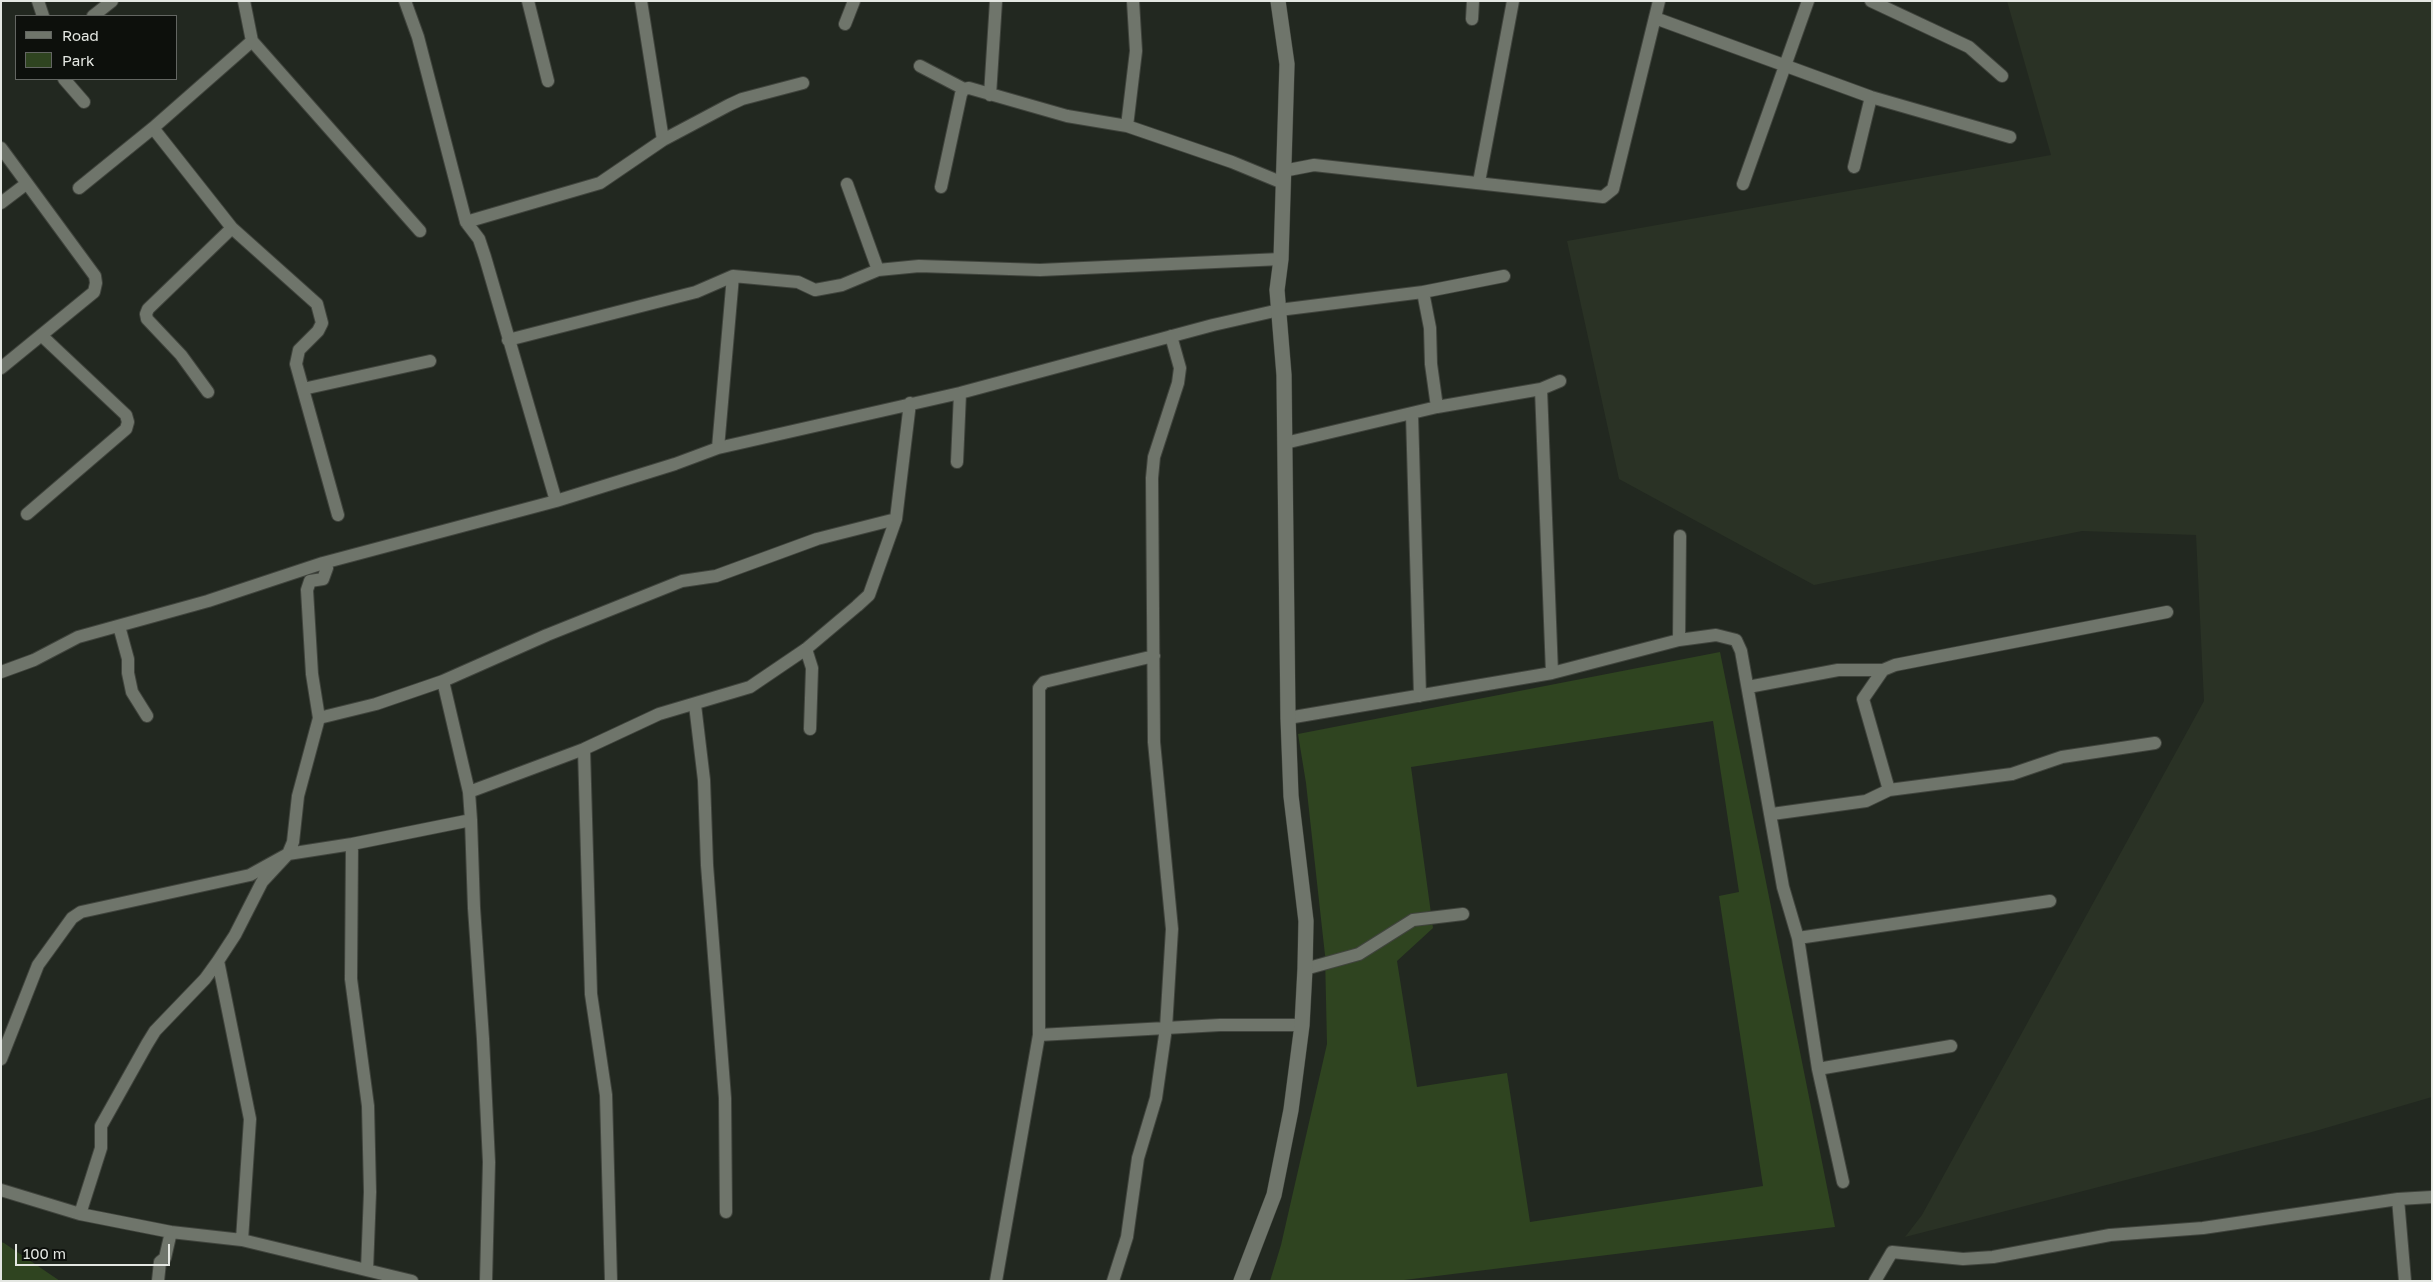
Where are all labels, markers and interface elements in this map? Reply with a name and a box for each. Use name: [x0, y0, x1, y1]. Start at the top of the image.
legend: [15, 15, 178, 80]
text: Road: [62, 26, 99, 44]
text: Park: [62, 51, 94, 69]
scale bar: [18, 1234, 172, 1266]
text: 100 m: [23, 1244, 66, 1262]

